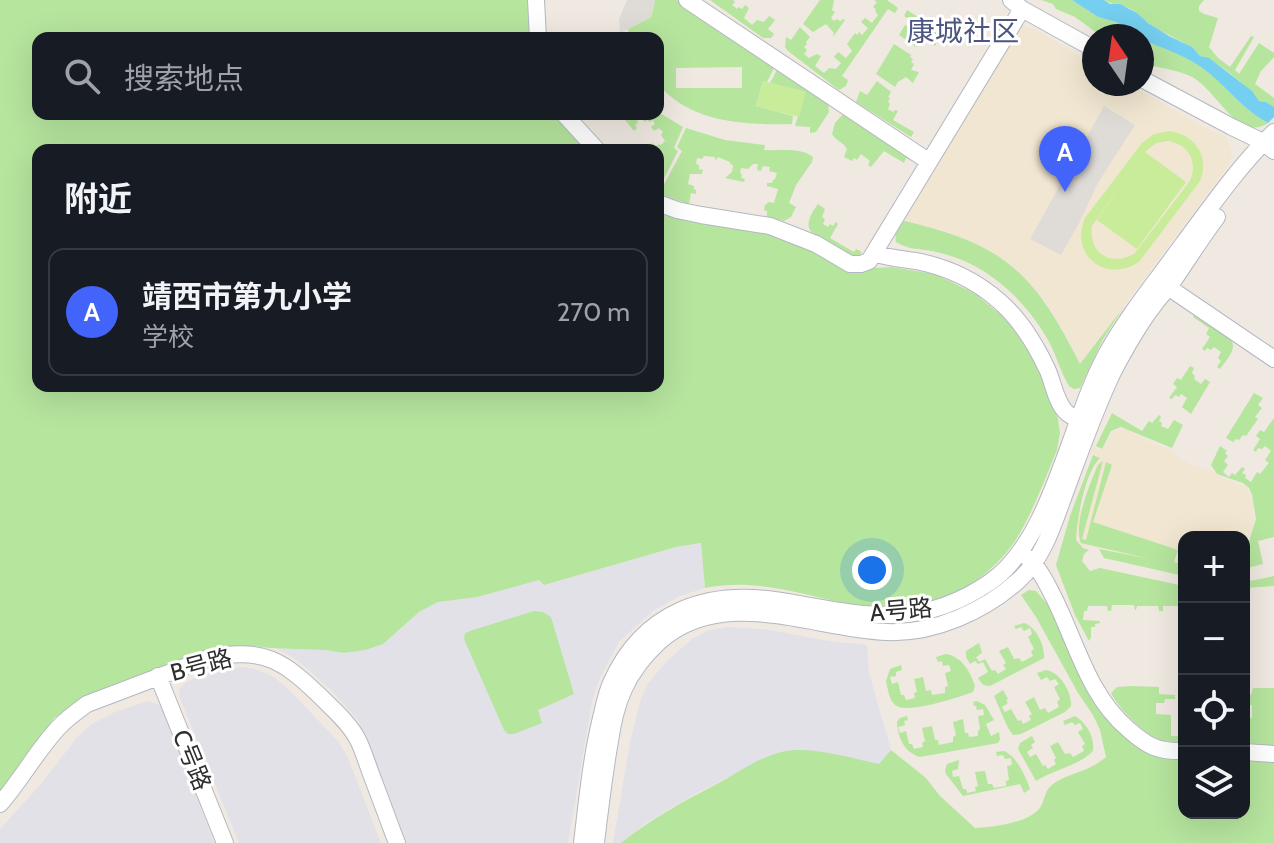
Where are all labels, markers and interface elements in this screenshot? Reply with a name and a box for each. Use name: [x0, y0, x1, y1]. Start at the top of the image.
district label: 康城社区: [907, 14, 1019, 48]
north arrow: [1082, 24, 1154, 96]
search box: [32, 32, 664, 120]
icon: search: [60, 54, 104, 98]
text: 搜索地点: [124, 60, 244, 97]
pin: A: [1039, 126, 1091, 192]
text: 附近: [64, 178, 132, 220]
text: 靖西市第九小学: [142, 278, 352, 315]
text: A: [84, 296, 100, 328]
text: 270 m: [557, 296, 630, 328]
text: 学校: [142, 321, 194, 353]
map controls: [1178, 531, 1250, 819]
button: +: [1178, 531, 1250, 603]
your location: [852, 550, 892, 590]
street label: A号路: [868, 593, 934, 627]
button: −: [1178, 603, 1250, 675]
street label: B号路: [167, 643, 235, 687]
button: locate: [1178, 675, 1250, 747]
street label: C号路: [167, 725, 217, 795]
button: layers: [1178, 747, 1250, 819]

